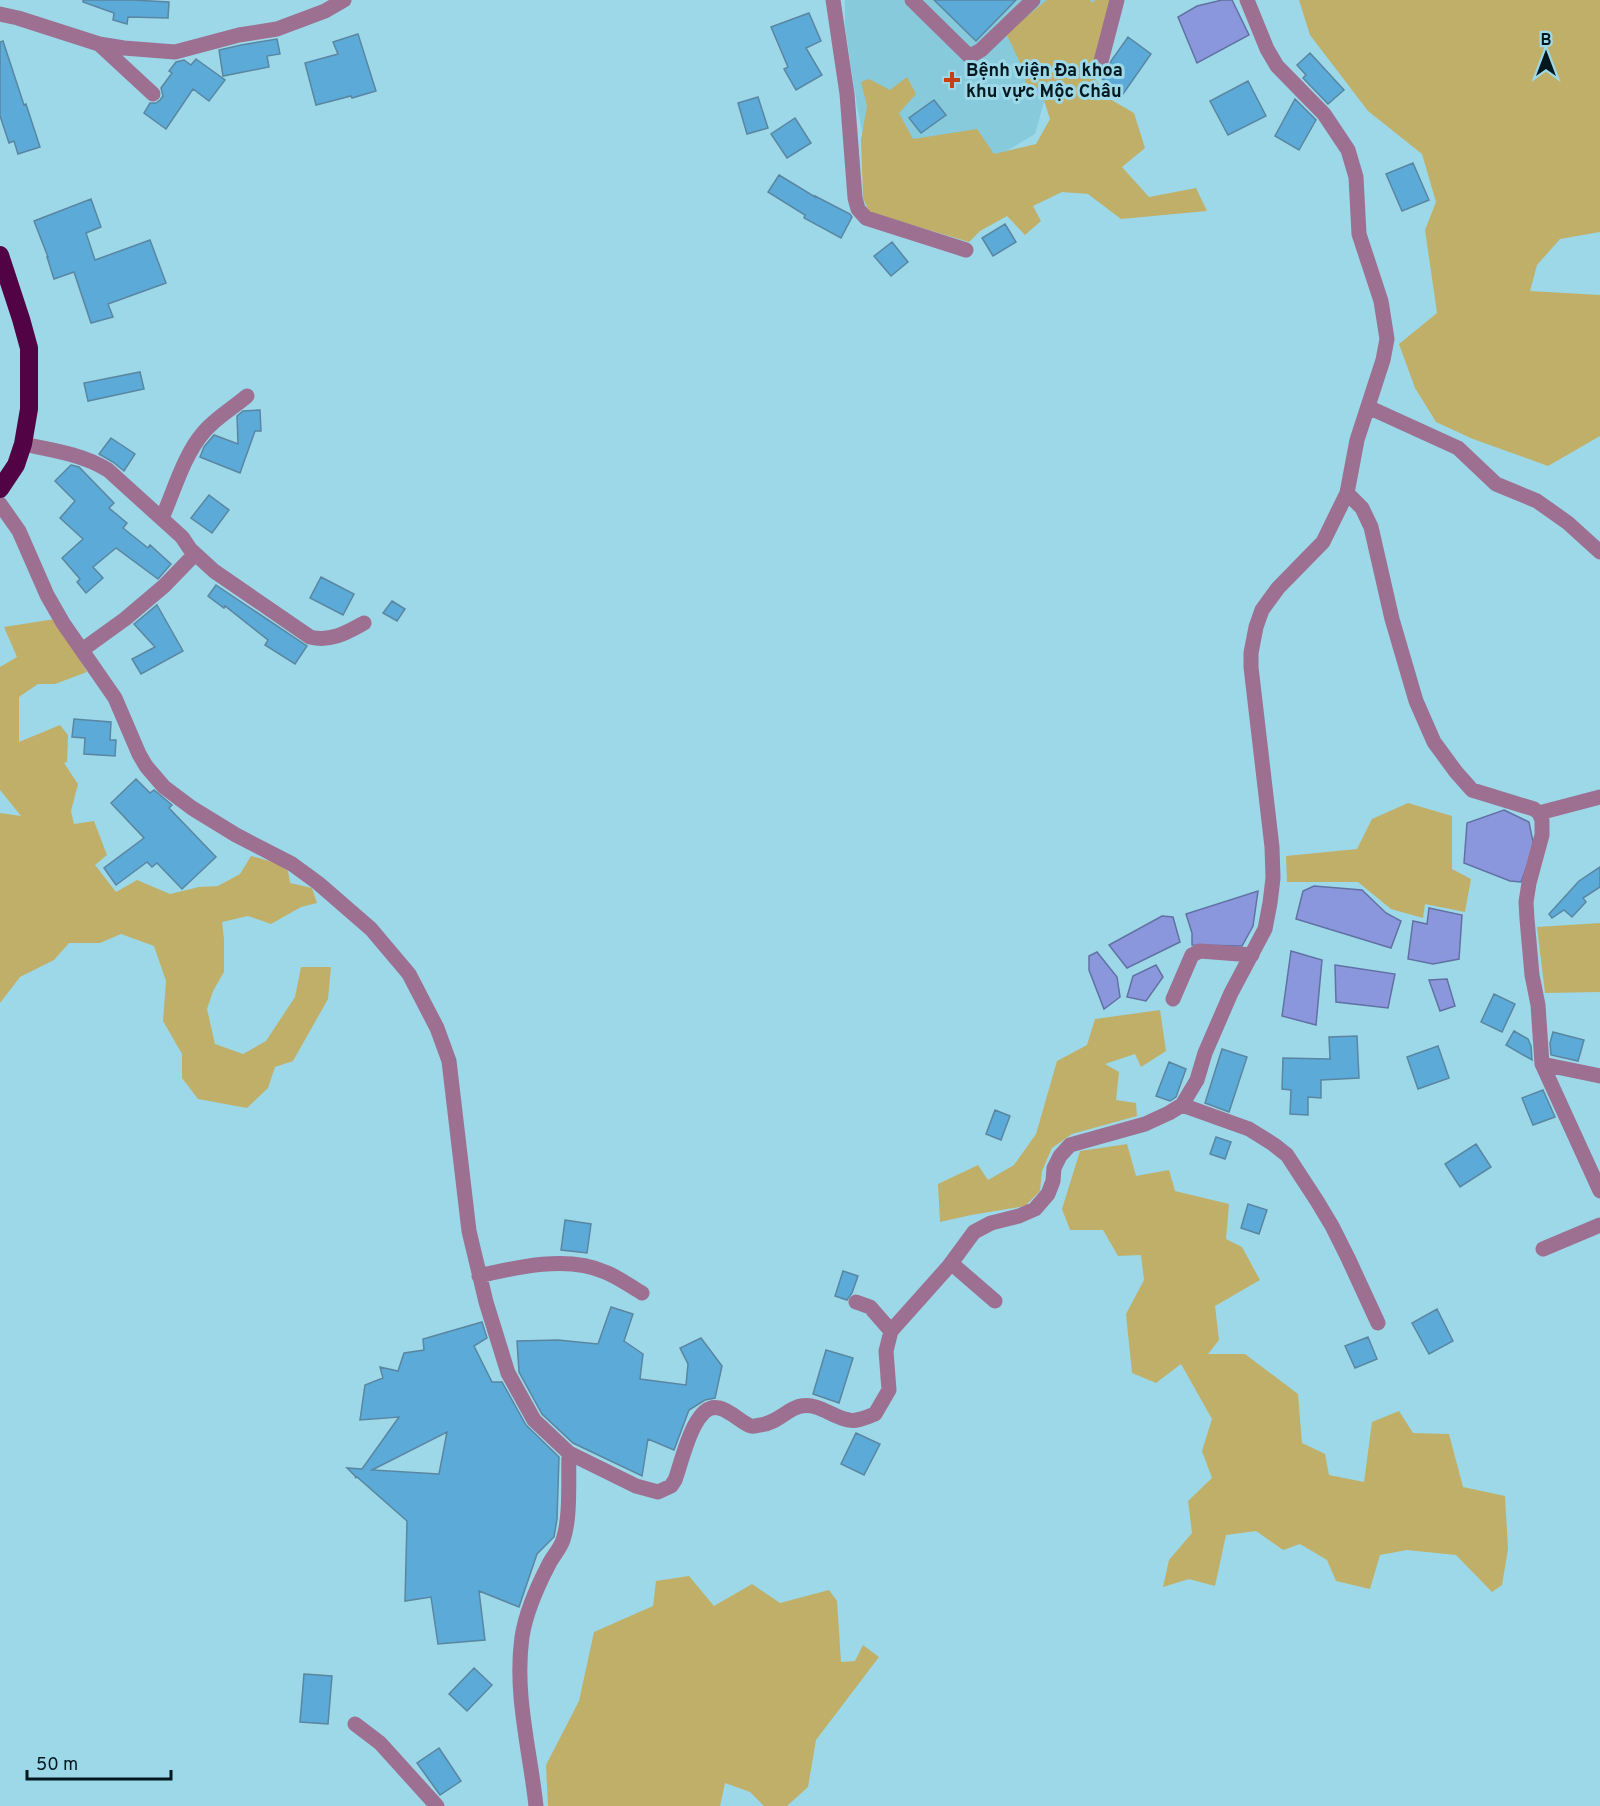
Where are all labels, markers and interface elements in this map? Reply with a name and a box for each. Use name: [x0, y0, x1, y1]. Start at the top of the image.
north arrow: [1516, 24, 1576, 84]
text: B: [1540, 31, 1552, 51]
place label: Bệnh viện Đa khoa khu vực Mộc Châu: [966, 60, 1123, 104]
marker: Bệnh viện Đa khoa khu vực Mộc Châu: [943, 71, 961, 89]
scale bar: [27, 1743, 171, 1781]
text: 50 m: [36, 1754, 78, 1777]

